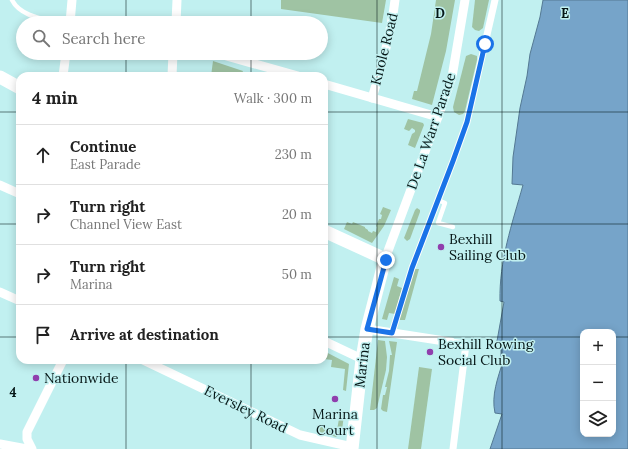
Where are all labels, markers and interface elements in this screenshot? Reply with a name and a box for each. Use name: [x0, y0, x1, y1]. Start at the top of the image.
text: D: [435, 5, 445, 22]
text: E: [561, 5, 569, 22]
street label: Knole Road: [366, 11, 402, 87]
search box: [16, 16, 328, 60]
icon: search: [30, 27, 52, 49]
text: Search here: [62, 29, 145, 48]
route start: [476, 35, 494, 53]
street label: De La Warr Parade: [403, 70, 460, 192]
text: 4 min: [32, 87, 78, 109]
text: Walk · 300 m: [234, 90, 312, 107]
text: Continue: [70, 137, 136, 156]
icon: ahead: [32, 144, 54, 166]
text: 230 m: [275, 146, 312, 163]
text: East Parade: [70, 156, 141, 173]
text: Turn right: [70, 197, 146, 216]
icon: right: [32, 204, 54, 226]
text: 20 m: [282, 206, 312, 223]
text: Channel View East: [70, 216, 182, 233]
place label: Bexhill Sailing Club: [449, 230, 526, 264]
marker: Bexhill Sailing Club: [436, 242, 446, 252]
route end: [377, 251, 395, 269]
text: Turn right: [70, 257, 146, 276]
icon: right: [32, 264, 54, 286]
text: 50 m: [282, 266, 312, 283]
text: Marina: [70, 276, 113, 293]
icon: arrive: [32, 324, 54, 346]
text: Arrive at destination: [70, 325, 219, 344]
map controls: [580, 329, 616, 437]
button: +: [580, 329, 616, 365]
place label: Bexhill Rowing Social Club: [438, 335, 534, 369]
street label: Marina: [350, 341, 374, 389]
marker: Bexhill Rowing Social Club: [425, 347, 435, 357]
button: −: [580, 365, 616, 401]
place label: Nationwide: [44, 369, 119, 387]
marker: Nationwide: [31, 373, 41, 383]
street label: Eversley Road: [201, 381, 291, 437]
text: 4: [9, 384, 17, 401]
marker: Marina Court: [330, 394, 340, 404]
button: layers: [580, 401, 616, 437]
place label: Marina Court: [312, 405, 358, 439]

